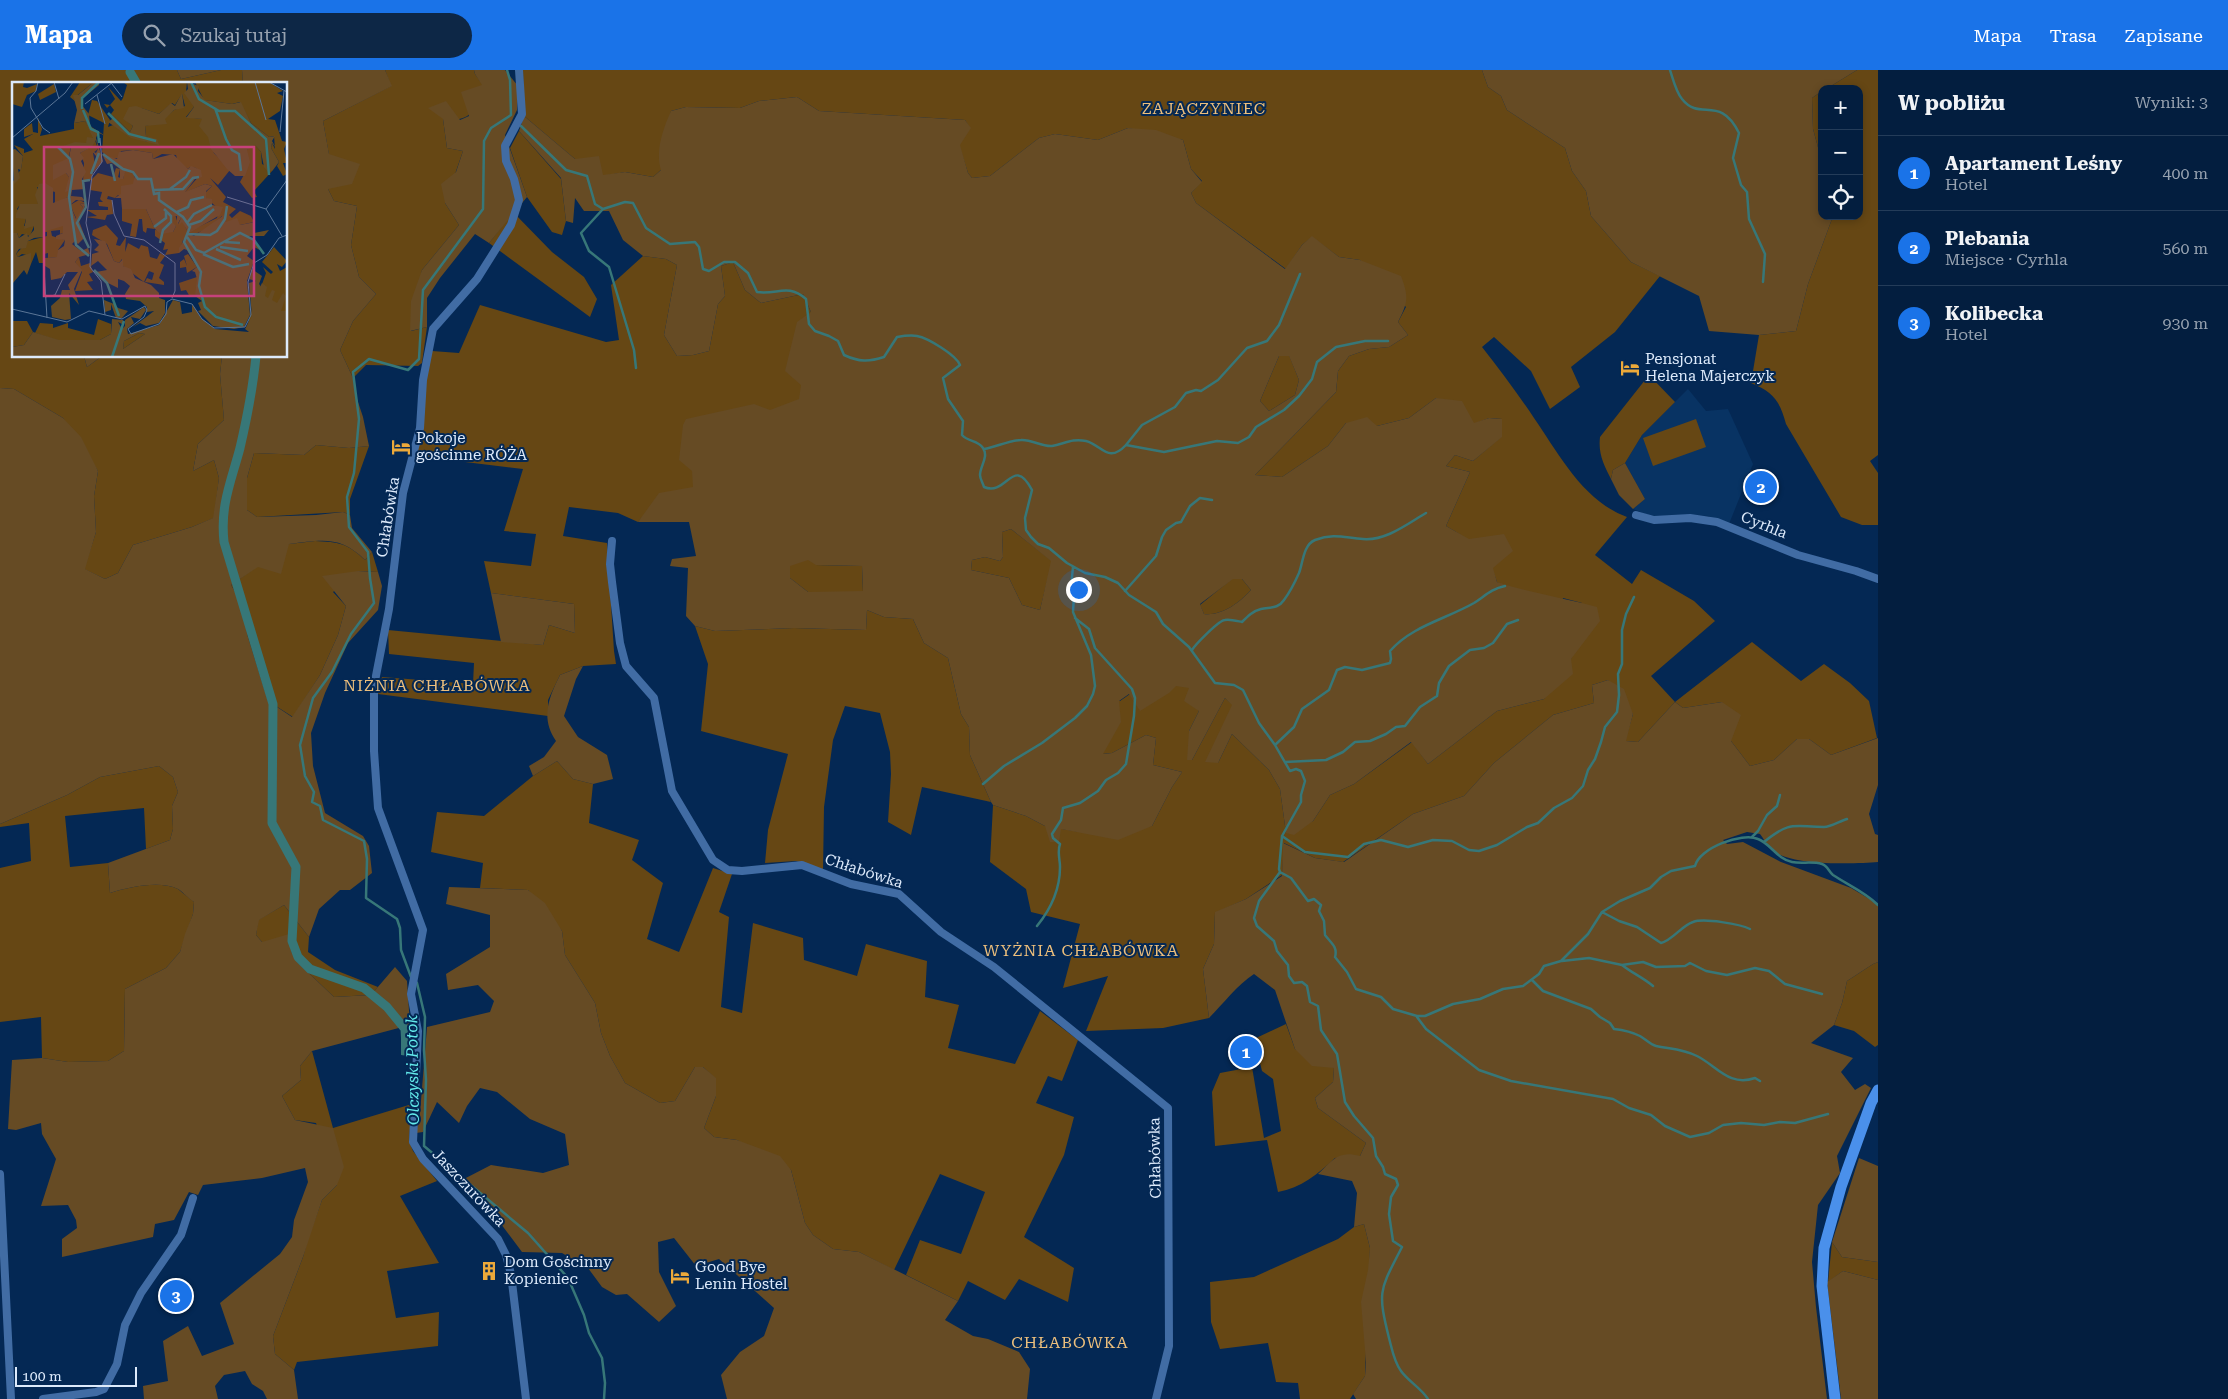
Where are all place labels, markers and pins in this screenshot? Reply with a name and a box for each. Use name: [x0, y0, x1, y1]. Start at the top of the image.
place label: Pensjonat Helena Majerczyk: [1645, 350, 1775, 385]
hotel icon: Pensjonat Helena Majerczyk: [1619, 357, 1641, 379]
place label: Pokoje gościnne RÓŻA: [416, 429, 527, 464]
hotel icon: Pokoje gościnne RÓŻA: [390, 436, 412, 458]
pin: 2: [1745, 468, 1777, 506]
pin: 1: [1230, 1033, 1262, 1071]
place label: Dom Gościnny Kopieniec: [504, 1253, 612, 1288]
place label: Good Bye Lenin Hostel: [695, 1258, 788, 1293]
building icon: Dom Gościnny Kopieniec: [478, 1260, 500, 1282]
hotel icon: Good Bye Lenin Hostel: [669, 1265, 691, 1287]
pin: 3: [160, 1277, 192, 1315]

